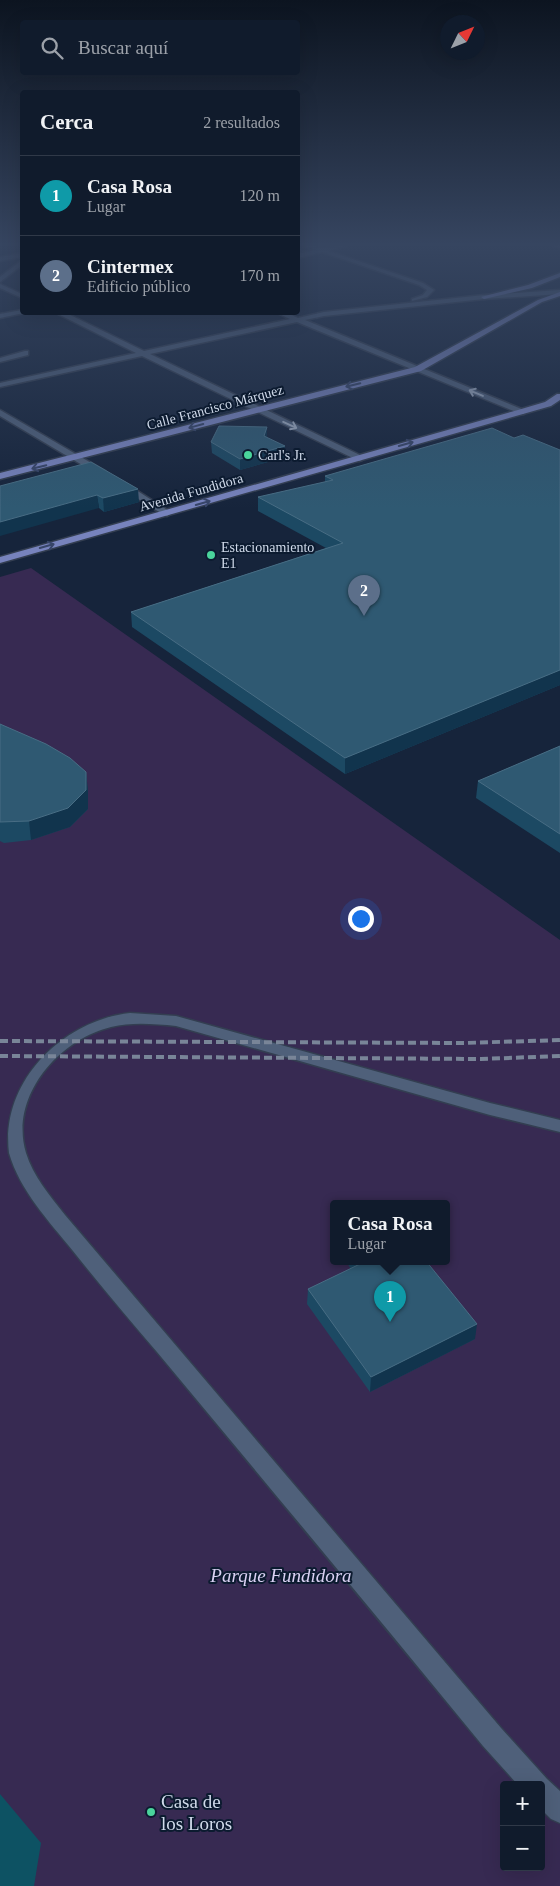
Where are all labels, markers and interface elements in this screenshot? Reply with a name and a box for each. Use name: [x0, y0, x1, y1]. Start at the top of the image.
north arrow: [440, 15, 485, 60]
search box: [20, 20, 300, 75]
icon: search: [38, 34, 66, 62]
text: Buscar aquí: [78, 37, 168, 58]
text: Cerca: [40, 110, 93, 134]
text: 2 resultados: [203, 114, 280, 131]
text: Casa Rosa: [87, 176, 172, 197]
text: 1: [52, 187, 60, 204]
text: 120 m: [240, 187, 280, 204]
text: Lugar: [87, 198, 125, 215]
text: Cintermex: [87, 256, 174, 277]
text: 2: [52, 267, 60, 284]
text: 170 m: [240, 267, 280, 284]
text: Edificio público: [87, 278, 191, 295]
one-way arrow: [346, 381, 362, 390]
street label: Calle Francisco Márquez: [145, 382, 285, 433]
one-way arrow: [469, 388, 484, 398]
one-way arrow: [282, 421, 297, 430]
one-way arrow: [189, 422, 205, 431]
one-way arrow: [397, 439, 413, 449]
place label: Carl's Jr.: [258, 448, 306, 463]
marker: Carl's Jr.: [242, 449, 254, 461]
one-way arrow: [31, 462, 47, 472]
street label: Avenida Fundidora: [137, 470, 246, 514]
one-way arrow: [195, 497, 211, 507]
place label: Estacionamiento E1: [221, 540, 314, 571]
one-way arrow: [39, 541, 55, 551]
marker: Estacionamiento E1: [205, 549, 217, 561]
pin: 2: [348, 575, 380, 616]
your location: [348, 906, 374, 932]
popup: [330, 1200, 450, 1265]
text: Casa Rosa: [348, 1213, 432, 1234]
text: Lugar: [348, 1235, 386, 1252]
pin: 1: [374, 1281, 406, 1322]
park label: Parque Fundidora: [209, 1565, 352, 1586]
map controls: [500, 1781, 545, 1871]
button: +: [500, 1781, 545, 1826]
place label: Casa de los Loros: [161, 1791, 232, 1834]
marker: Casa de los Loros: [145, 1806, 157, 1818]
button: −: [500, 1826, 545, 1871]

